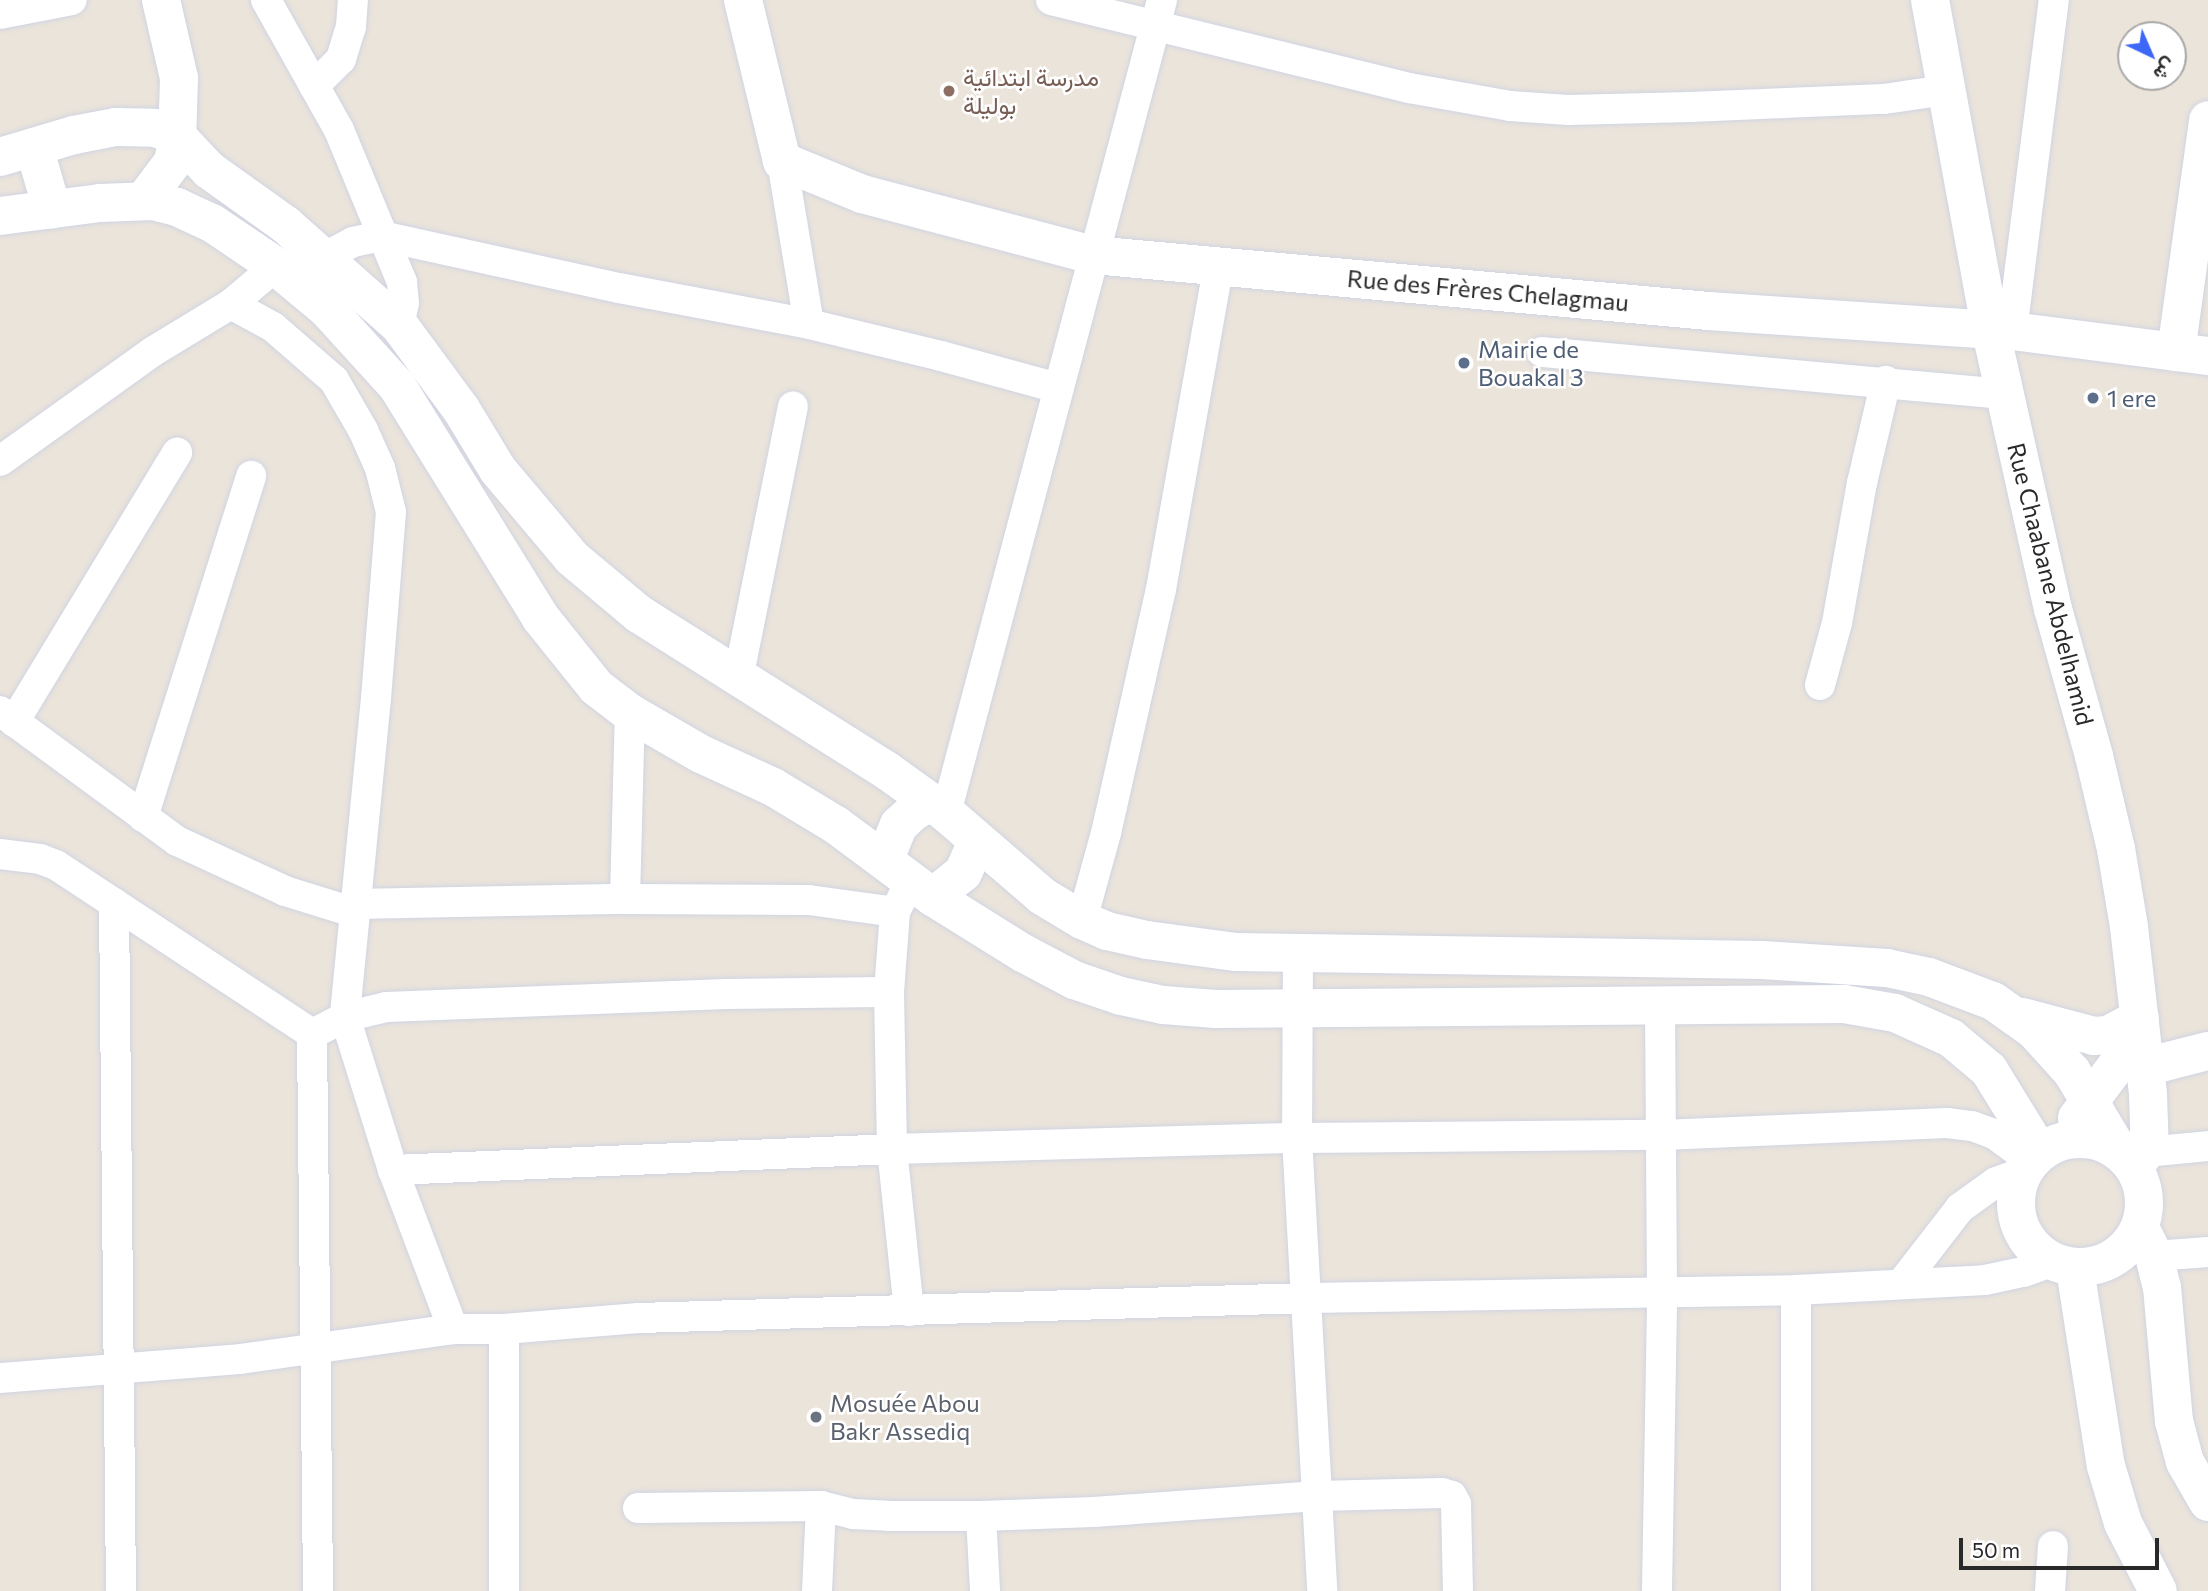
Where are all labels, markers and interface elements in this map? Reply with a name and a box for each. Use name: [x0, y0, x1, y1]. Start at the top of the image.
north arrow: [2117, 21, 2187, 91]
text: ش: [2149, 54, 2182, 86]
place label: مدرسة ابتدائية بوليلة: [963, 63, 1099, 119]
marker: مدرسة ابتدائية بوليلة: [941, 83, 957, 99]
street label: Rue des Frères Chelagmau: [1346, 263, 1630, 317]
place label: Mairie de Bouakal 3: [1478, 335, 1584, 391]
marker: Mairie de Bouakal 3: [1456, 355, 1472, 371]
place label: 1 ere: [2107, 384, 2156, 412]
marker: 1 ere: [2085, 390, 2101, 406]
street label: Rue Chaabane Abdelhamid: [2002, 440, 2100, 728]
place label: Mosuée Abou Bakr Assediq: [830, 1389, 980, 1445]
marker: Mosuée Abou Bakr Assediq: [808, 1409, 824, 1425]
scale bar: [1963, 1524, 2162, 1568]
text: 50 m: [1972, 1537, 2020, 1562]

